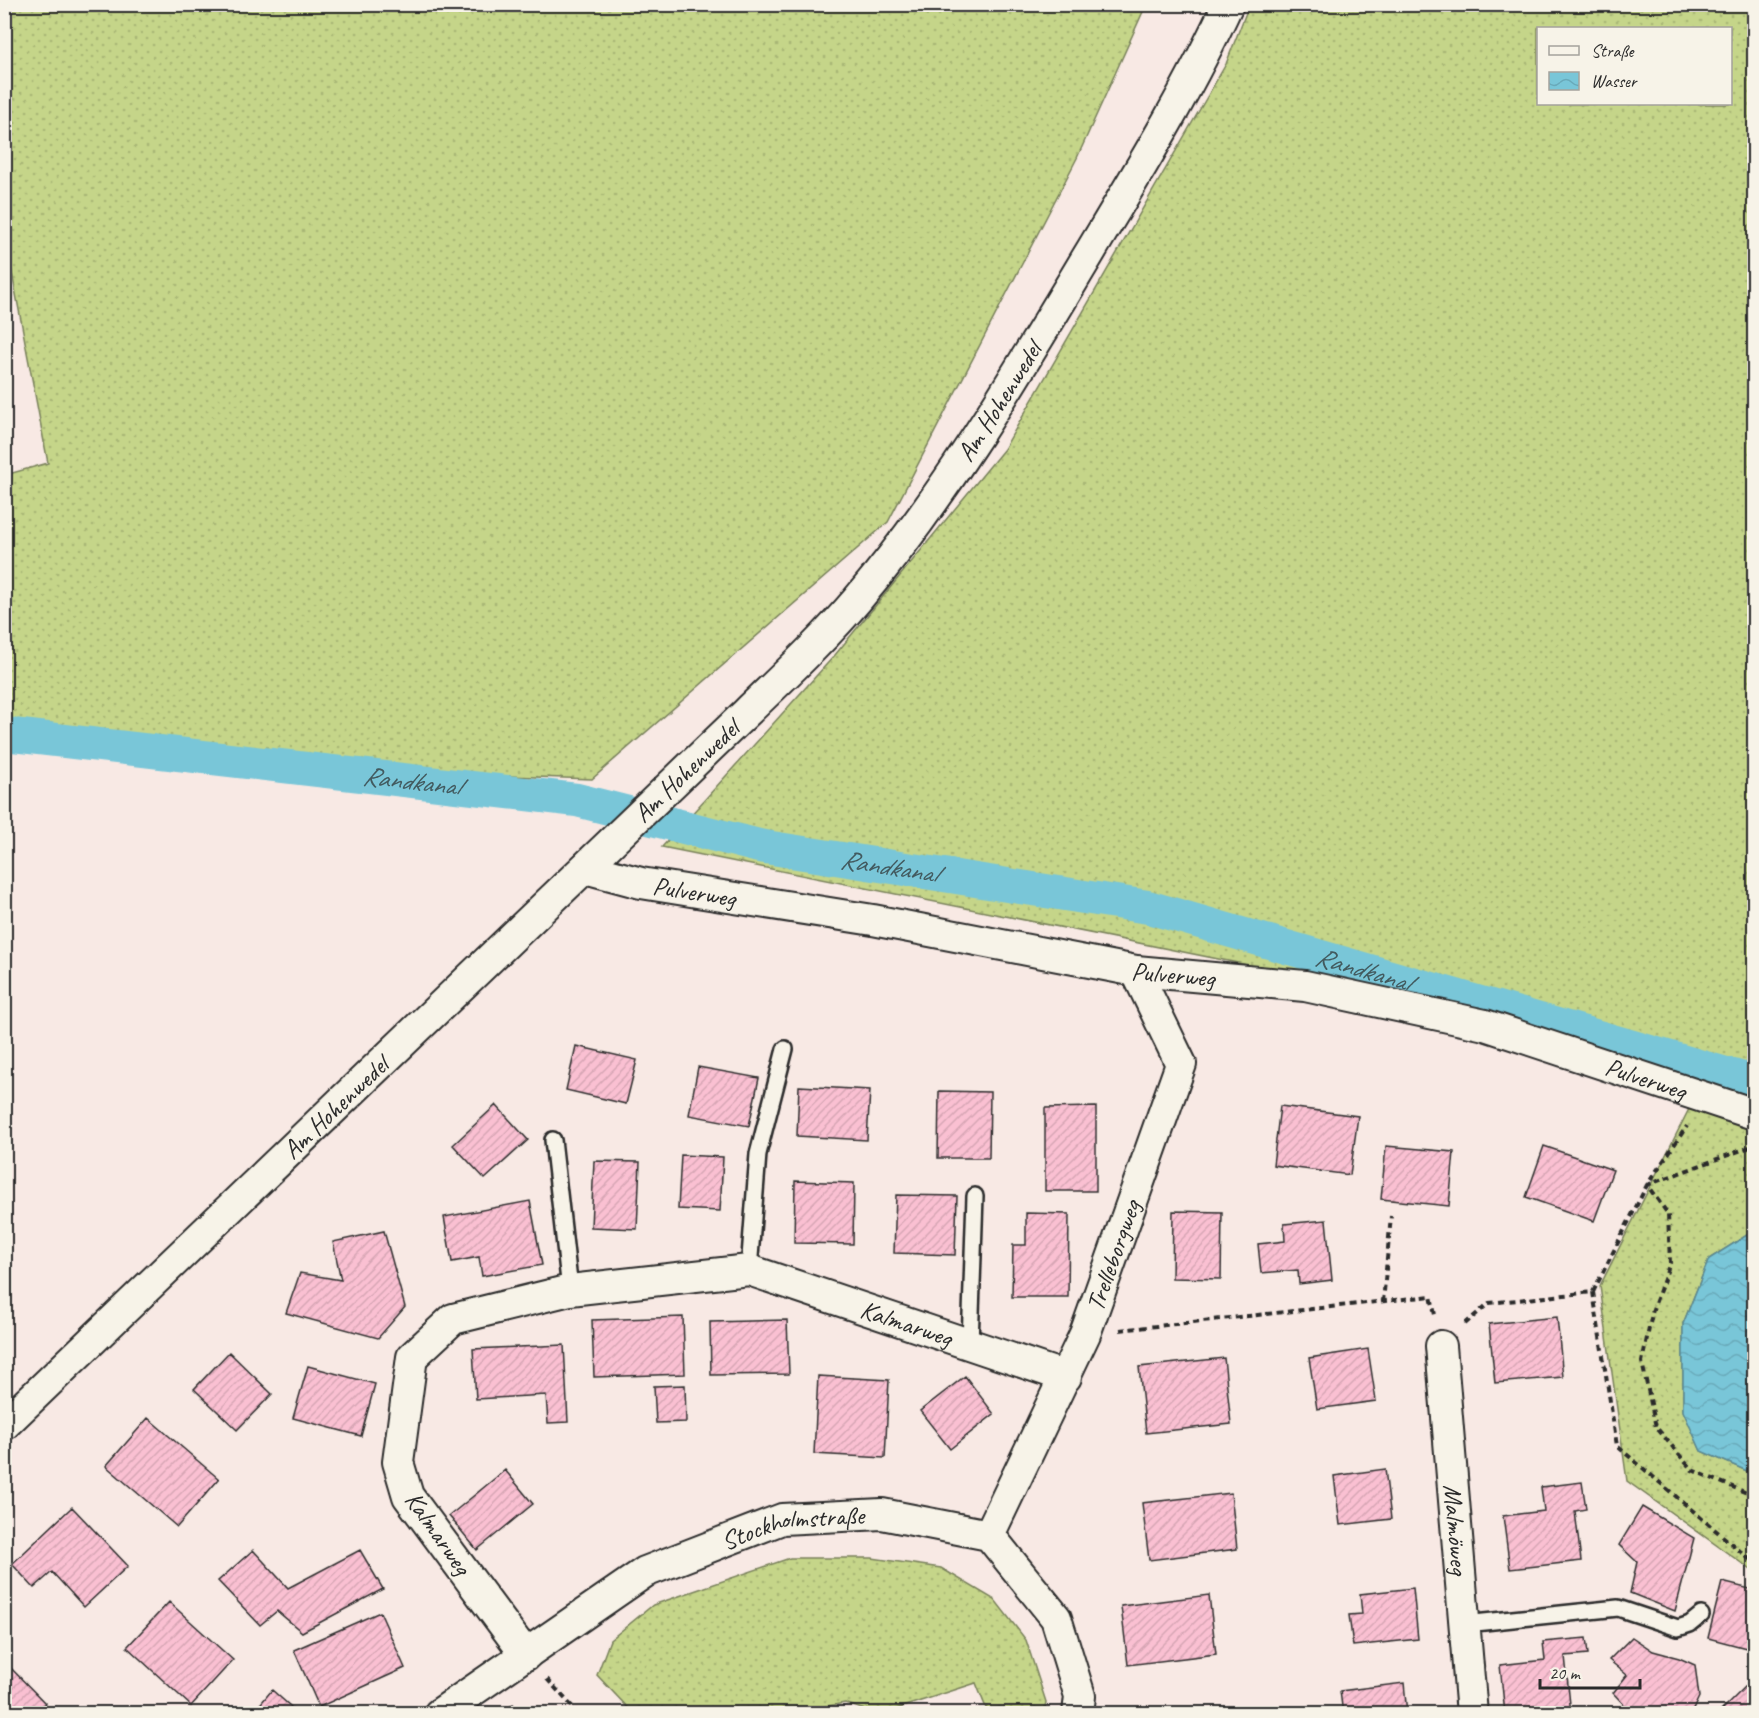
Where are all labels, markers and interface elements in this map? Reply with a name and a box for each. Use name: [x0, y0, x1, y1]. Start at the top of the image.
legend: [1537, 27, 1732, 105]
text: Straße: [1591, 40, 1635, 62]
text: Wasser: [1591, 70, 1638, 92]
street label: Am Hohenwedel: [949, 332, 1051, 467]
street label: Am Hohenwedel: [626, 709, 749, 829]
water label: Randkanal: [361, 758, 470, 804]
water label: Randkanal: [838, 842, 948, 892]
street label: Pulverweg: [651, 869, 740, 915]
water label: Randkanal: [1311, 939, 1423, 1001]
street label: Pulverweg: [1130, 954, 1218, 995]
street label: Am Hohenwedel: [275, 1045, 399, 1166]
street label: Pulverweg: [1601, 1049, 1692, 1107]
street label: Trelleborgweg: [1078, 1194, 1148, 1315]
street label: Kalmarweg: [856, 1292, 958, 1354]
street label: Malmöweg: [1436, 1483, 1477, 1578]
street label: Kalmarweg: [397, 1485, 480, 1583]
street label: Stockholmstraße: [716, 1498, 867, 1558]
scale bar: [1540, 1652, 1640, 1690]
text: 20 m: [1549, 1662, 1582, 1684]

